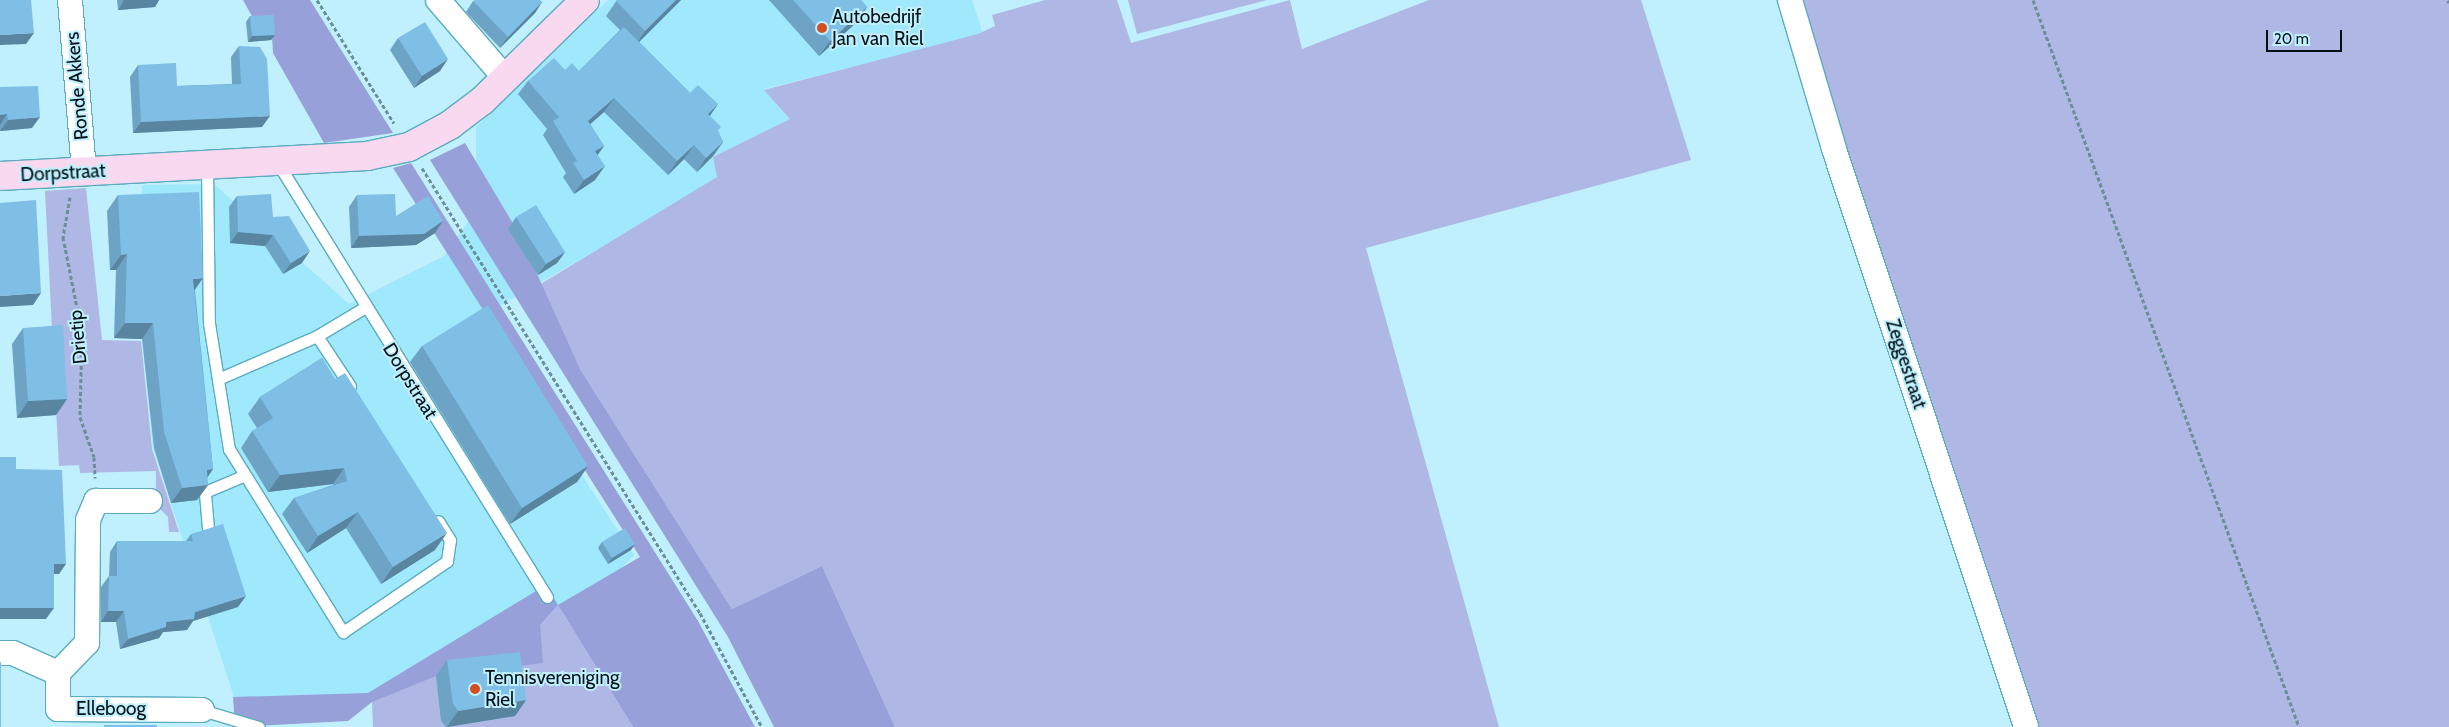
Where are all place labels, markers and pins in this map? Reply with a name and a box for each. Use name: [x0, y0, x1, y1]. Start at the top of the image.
place label: Autobedrijf Jan van Riel: [832, 6, 923, 50]
marker: Autobedrijf Jan van Riel: [816, 22, 828, 34]
place label: Tennisvereniging Riel: [485, 667, 619, 711]
marker: Tennisvereniging Riel: [469, 683, 481, 695]

